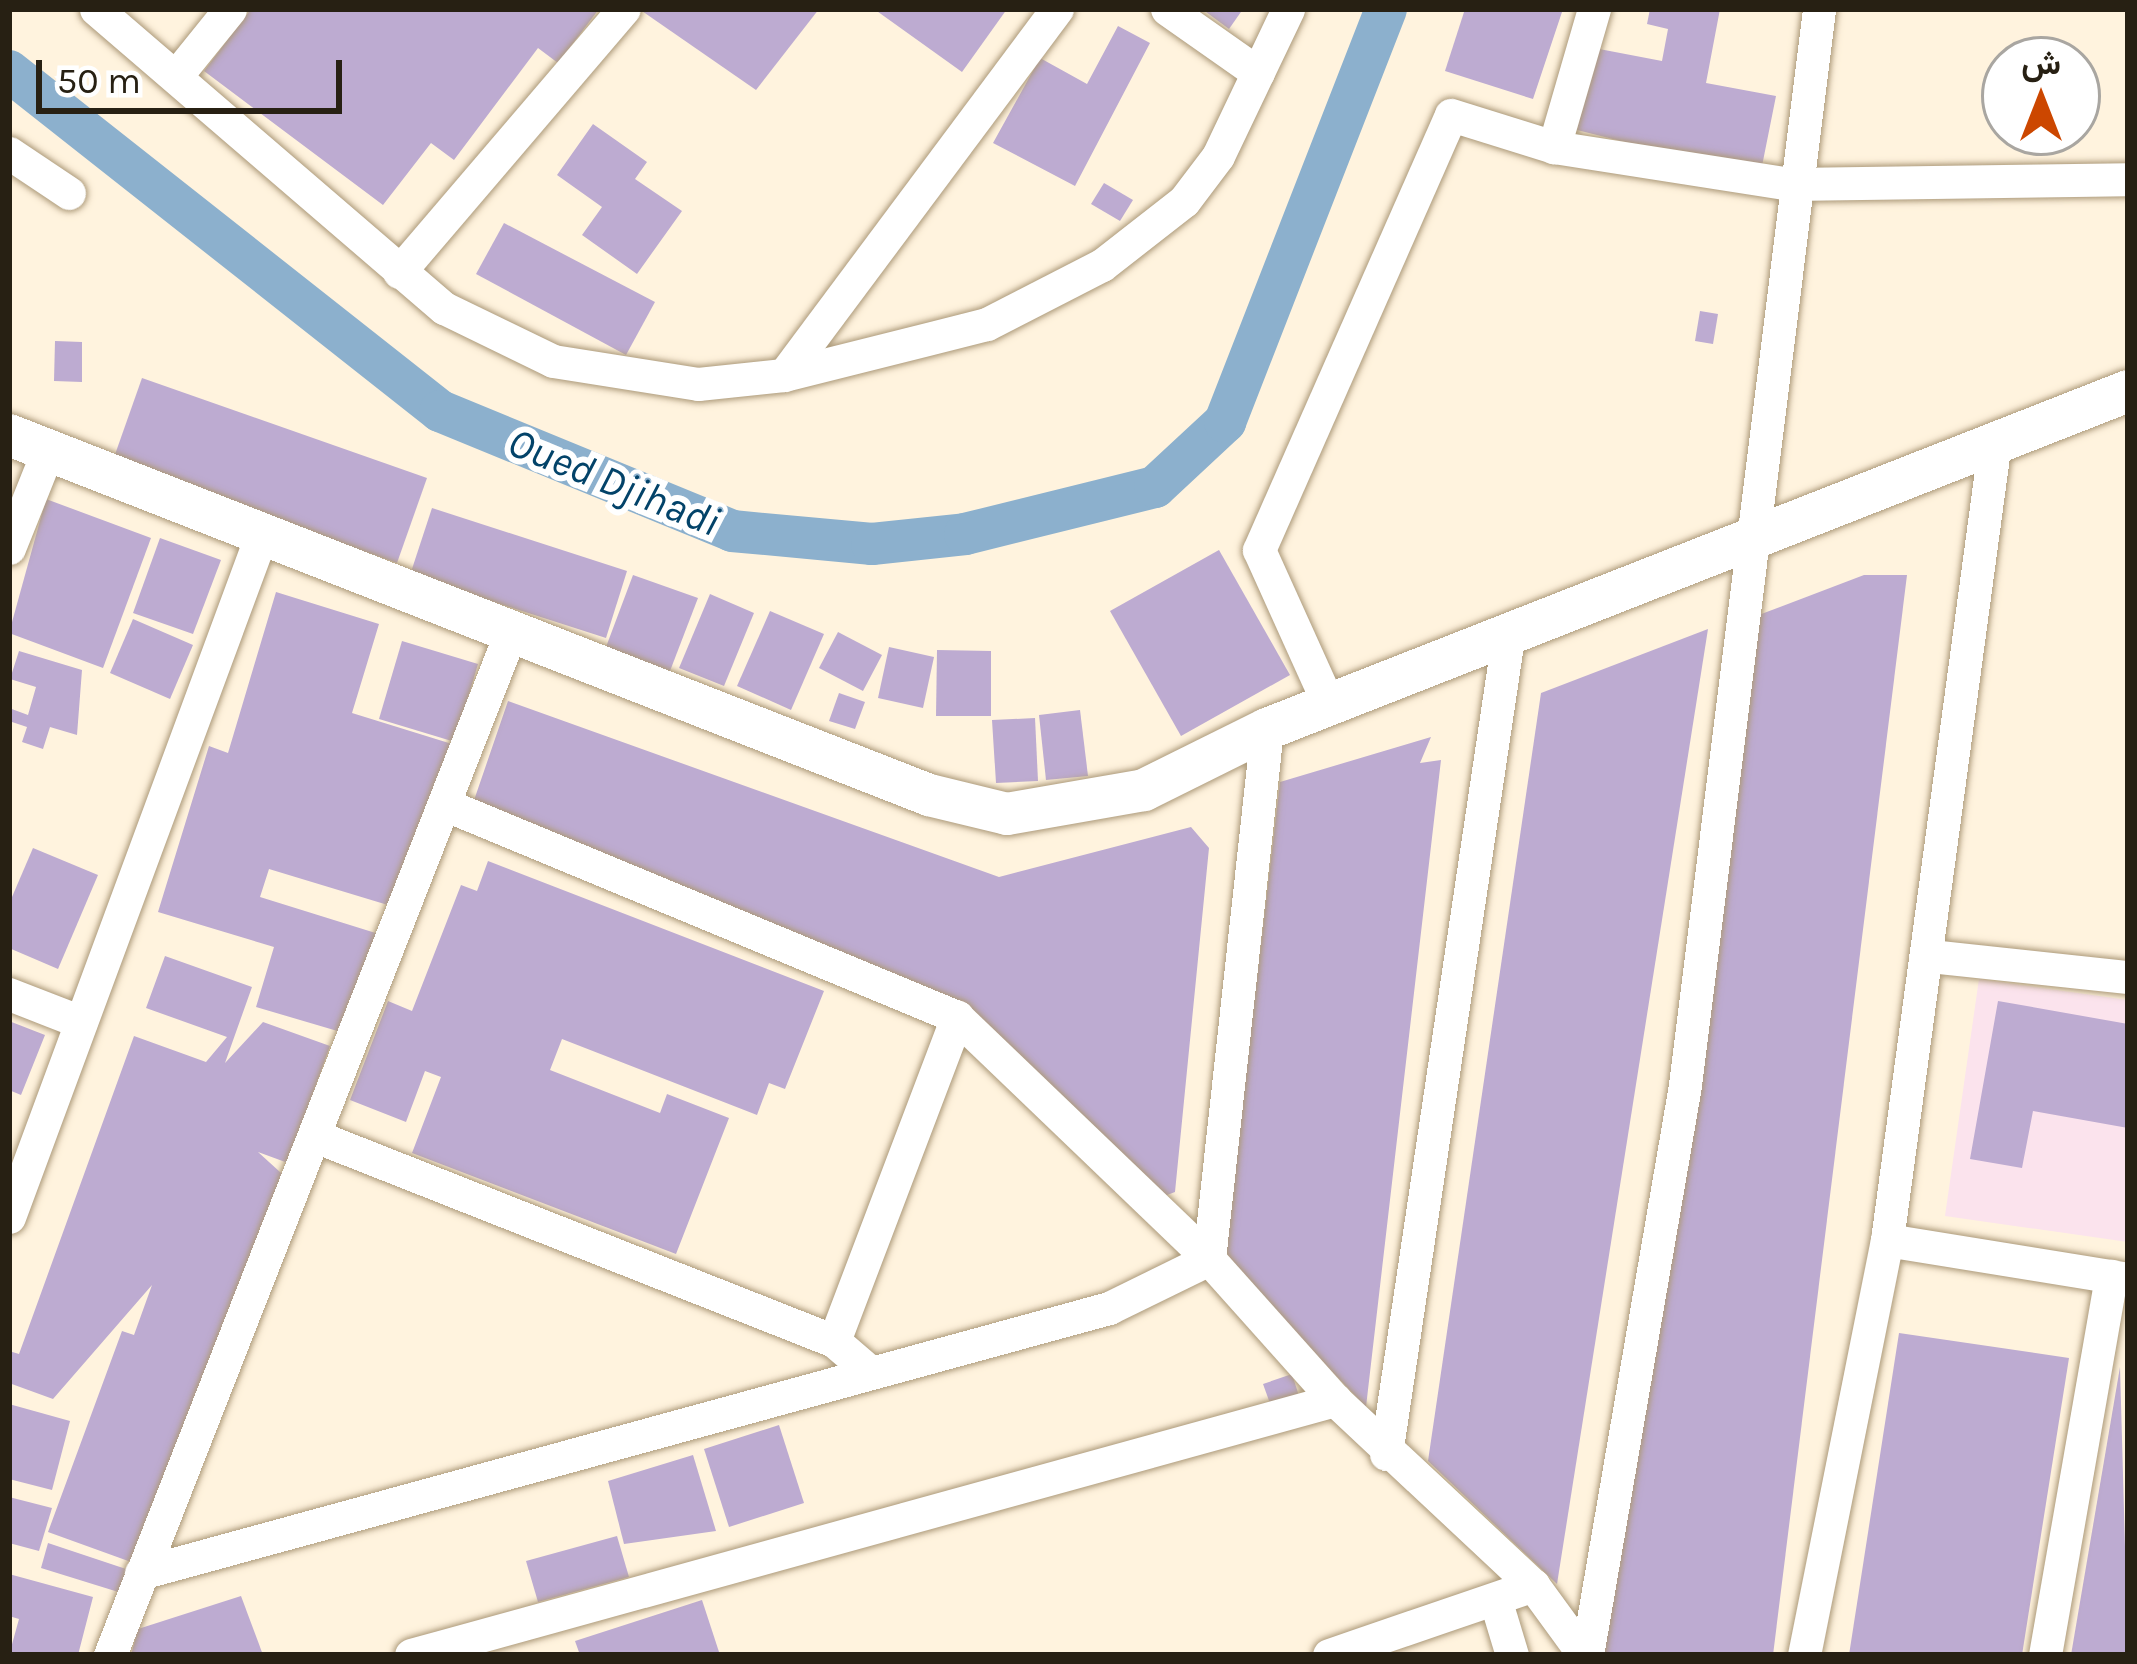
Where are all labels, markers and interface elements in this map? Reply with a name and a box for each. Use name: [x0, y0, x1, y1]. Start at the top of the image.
scale bar: [42, 36, 348, 110]
north arrow: [1981, 36, 2101, 156]
text: ش: [2021, 44, 2061, 82]
text: 50 m: [57, 60, 141, 102]
water label: Oued Djihadi: [501, 417, 727, 547]

